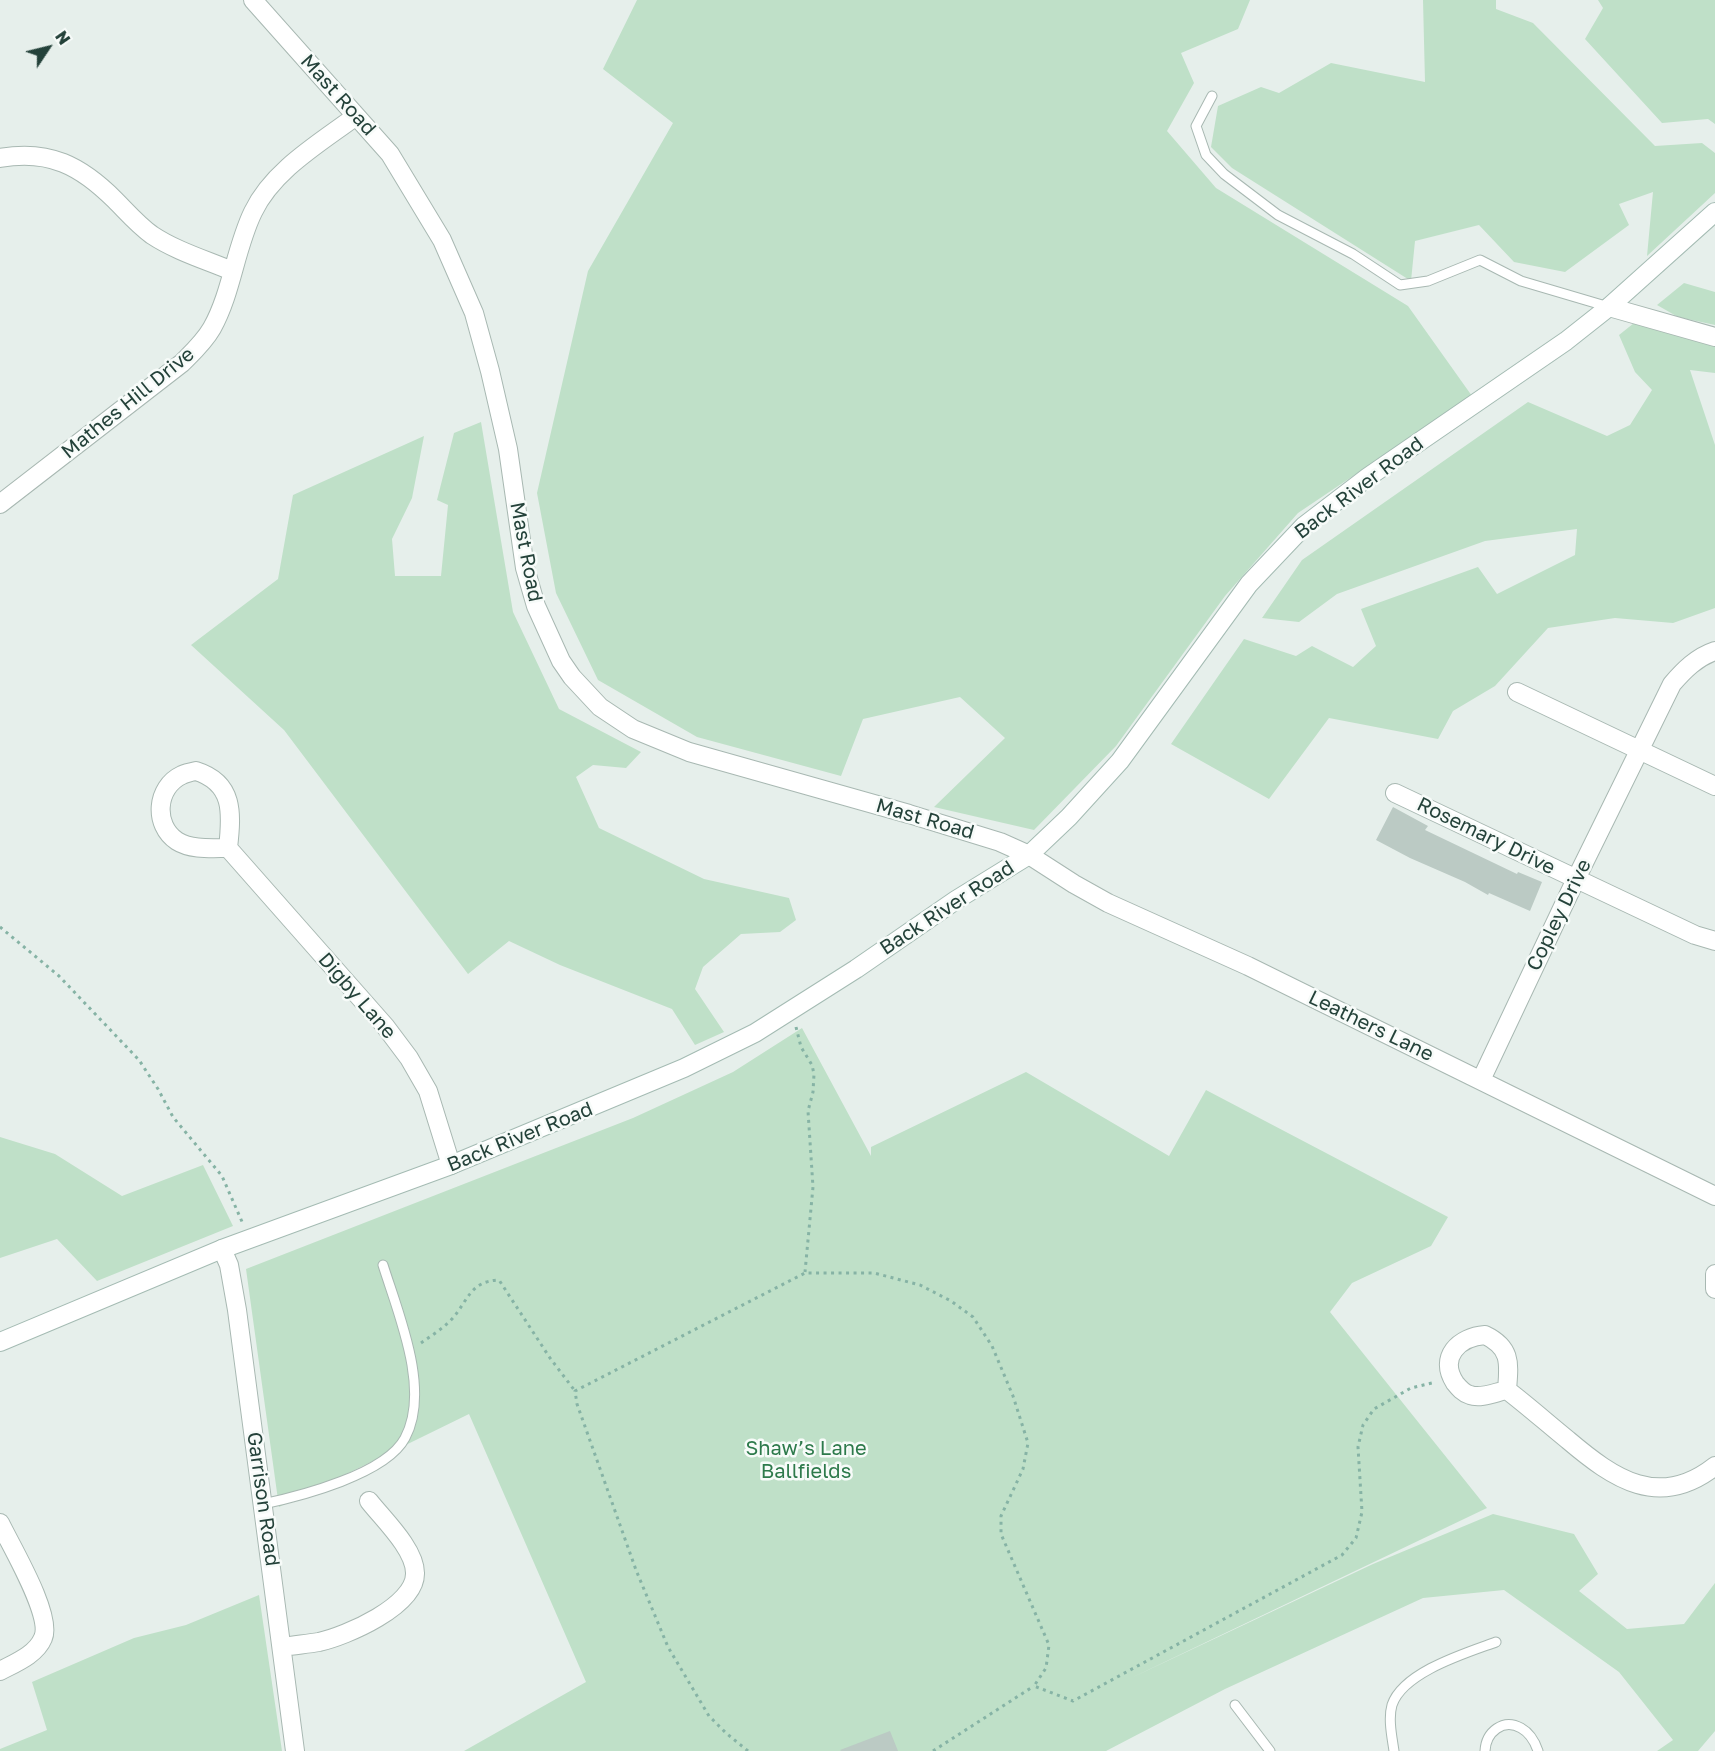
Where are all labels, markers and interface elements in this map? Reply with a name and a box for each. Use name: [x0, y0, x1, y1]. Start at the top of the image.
north arrow: [18, 18, 78, 78]
text: N: [51, 27, 74, 48]
street label: Mast Road: [295, 49, 381, 141]
street label: Mathes Hill Drive: [57, 342, 199, 464]
street label: Back River Road: [1290, 432, 1428, 544]
street label: Mast Road: [505, 500, 547, 604]
street label: Rosemary Drive: [1413, 792, 1559, 880]
street label: Mast Road: [873, 794, 977, 844]
street label: Copley Drive: [1522, 855, 1596, 975]
street label: Back River Road: [875, 856, 1019, 960]
street label: Digby Lane: [313, 948, 401, 1044]
street label: Leathers Lane: [1305, 985, 1437, 1067]
street label: Back River Road: [444, 1097, 596, 1177]
street label: Garrison Road: [242, 1430, 284, 1568]
park label: Shaw’s Lane Ballfields: [745, 1437, 867, 1484]

